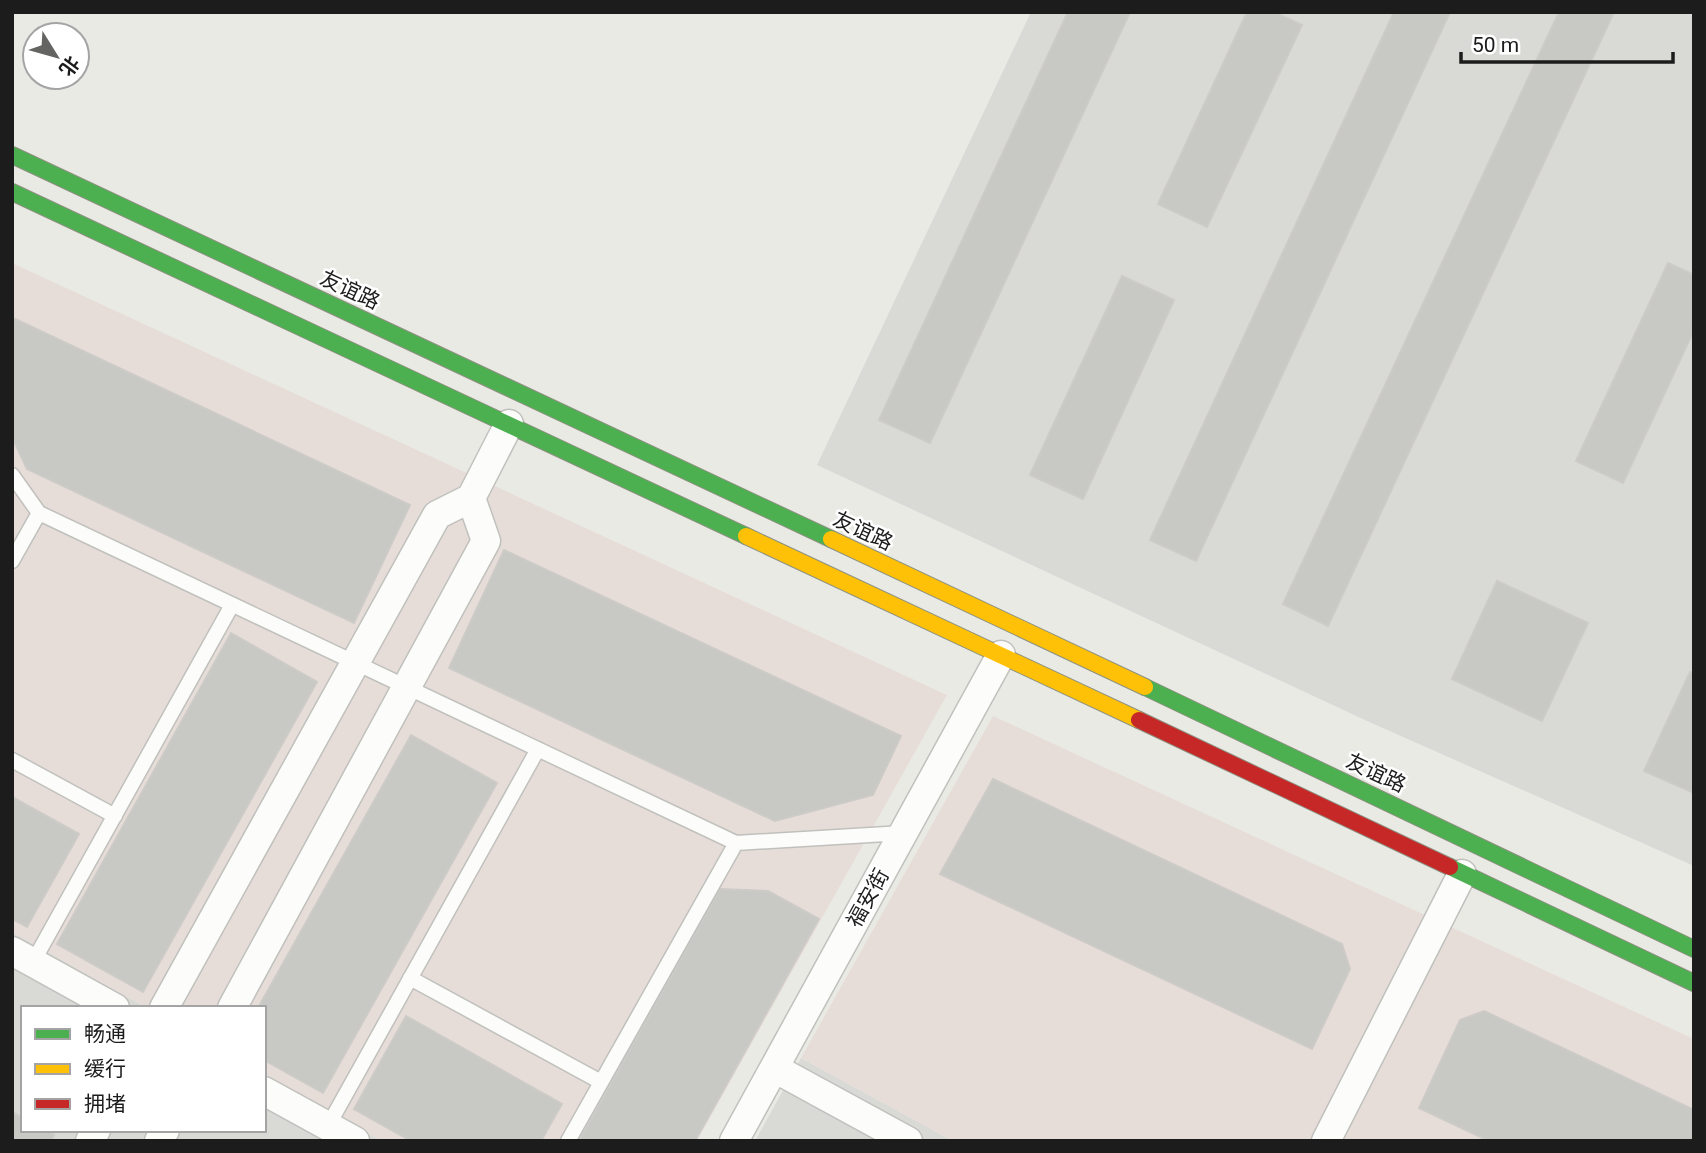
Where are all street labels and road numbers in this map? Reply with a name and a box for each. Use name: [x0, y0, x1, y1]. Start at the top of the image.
street label: 友谊路: [316, 266, 384, 314]
street label: 友谊路: [829, 507, 897, 555]
street label: 友谊路: [1342, 749, 1410, 797]
street label: 福安街: [842, 865, 894, 931]

